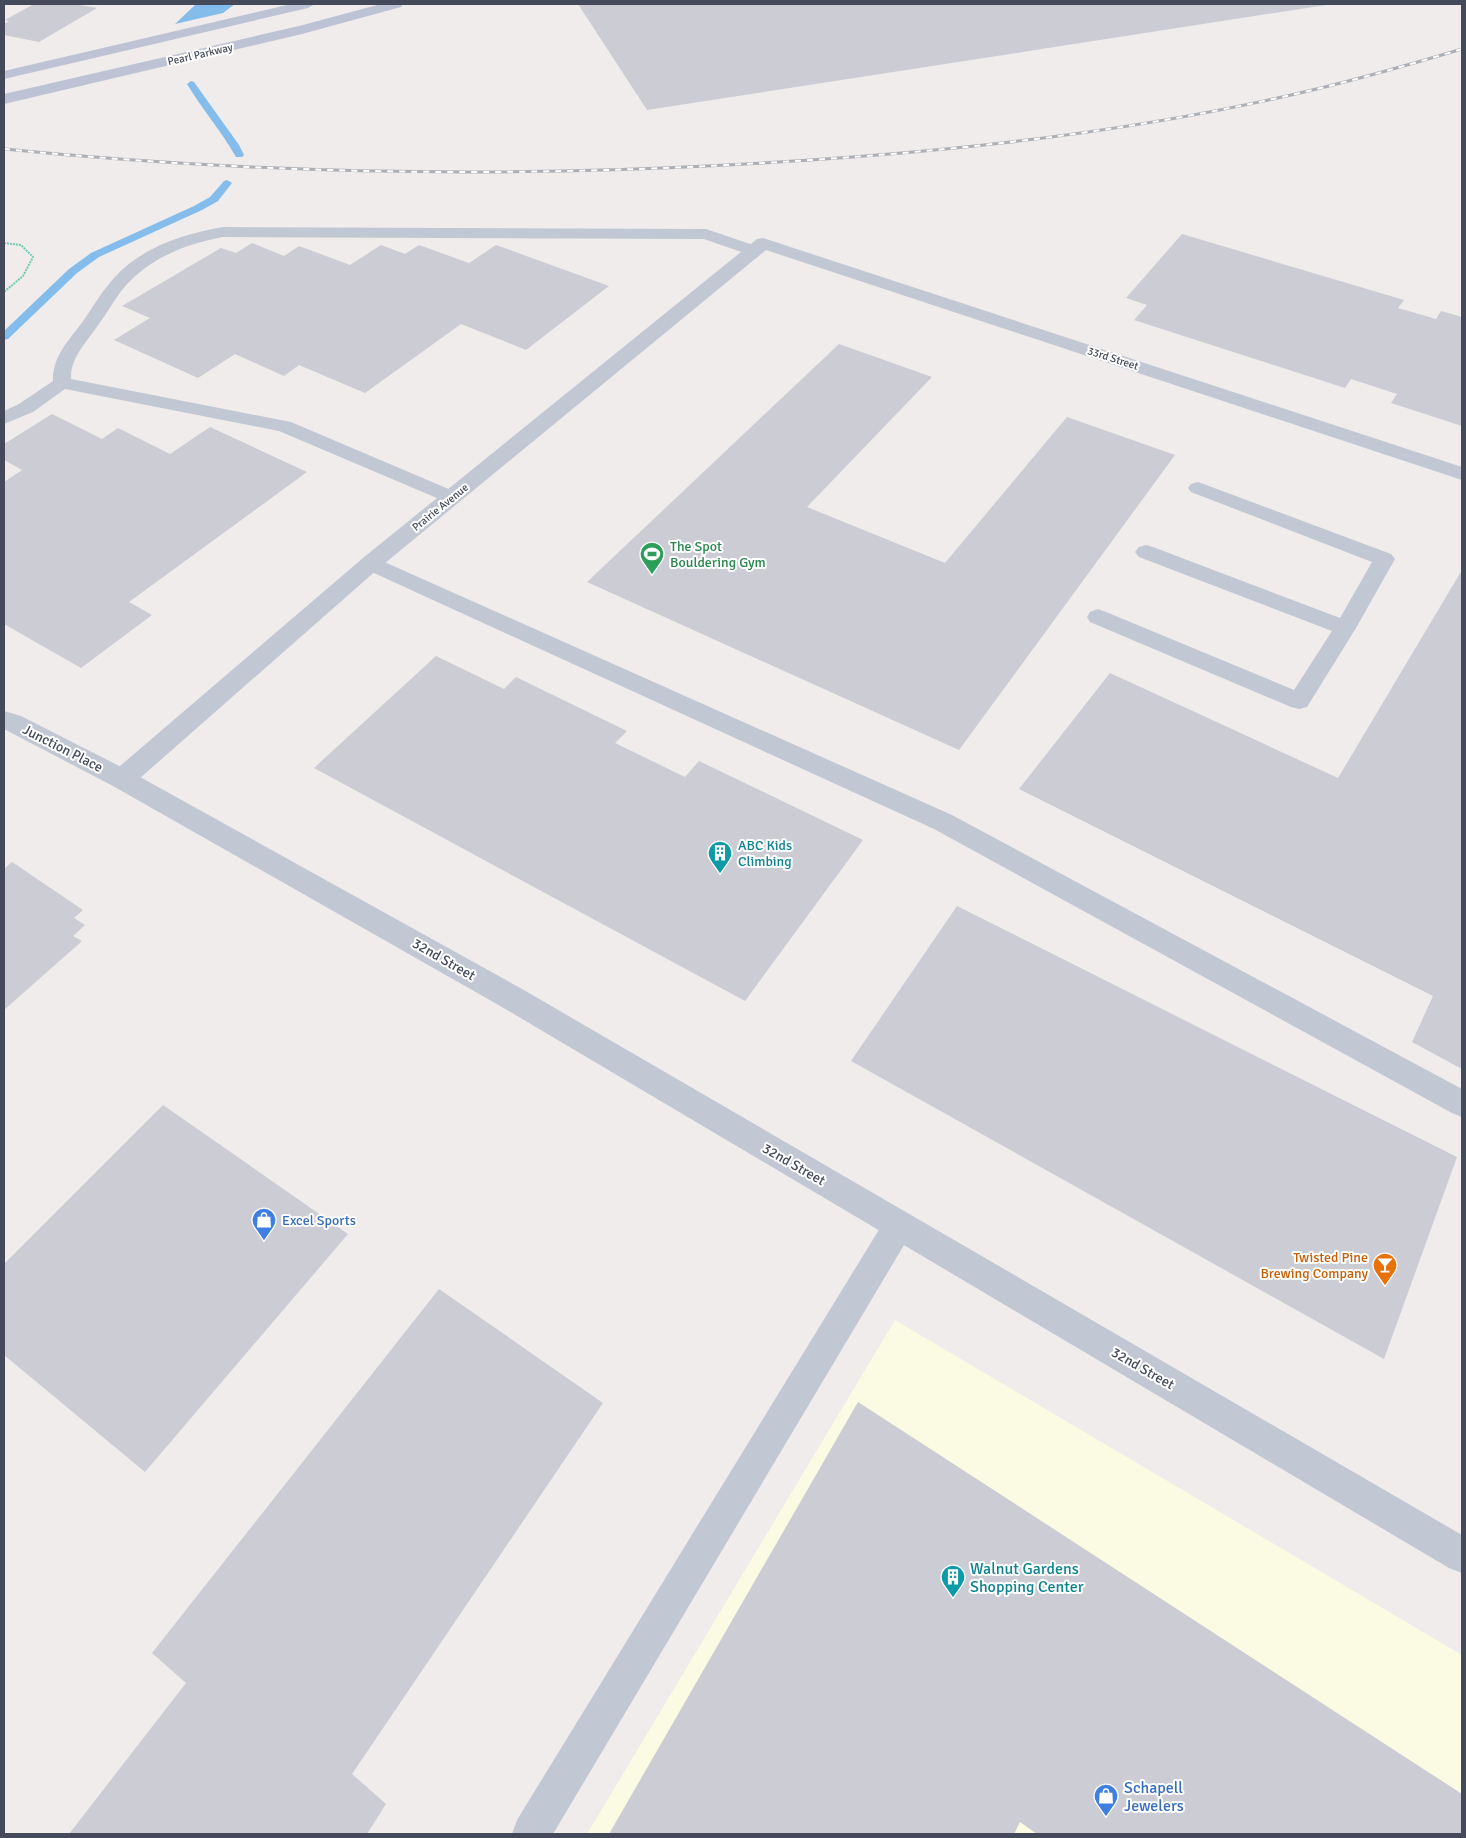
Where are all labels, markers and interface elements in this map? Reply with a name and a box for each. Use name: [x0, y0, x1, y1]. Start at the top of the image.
street label: Pearl Parkway: [166, 41, 235, 68]
street label: 33rd Street: [1086, 344, 1140, 373]
street label: Prairie Avenue: [410, 481, 471, 534]
place label: The Spot Bouldering Gym: [670, 538, 766, 571]
sports icon: The Spot Bouldering Gym: [639, 541, 665, 575]
street label: Junction Place: [20, 721, 106, 776]
place label: ABC Kids Climbing: [738, 837, 792, 870]
building icon: ABC Kids Climbing: [707, 840, 733, 874]
street label: 32nd Street: [409, 935, 478, 984]
street label: 32nd Street: [759, 1140, 828, 1189]
shop icon: Excel Sports: [251, 1207, 277, 1241]
place label: Excel Sports: [282, 1212, 356, 1229]
place label: Twisted Pine Brewing Company: [1261, 1249, 1368, 1282]
bar icon: Twisted Pine Brewing Company: [1372, 1252, 1398, 1286]
street label: 32nd Street: [1108, 1344, 1177, 1393]
place label: Walnut Gardens Shopping Center: [970, 1559, 1084, 1597]
building icon: Walnut Gardens Shopping Center: [940, 1564, 966, 1598]
place label: Schapell Jewelers: [1124, 1778, 1184, 1816]
shop icon: Schapell Jewelers: [1093, 1783, 1119, 1817]

